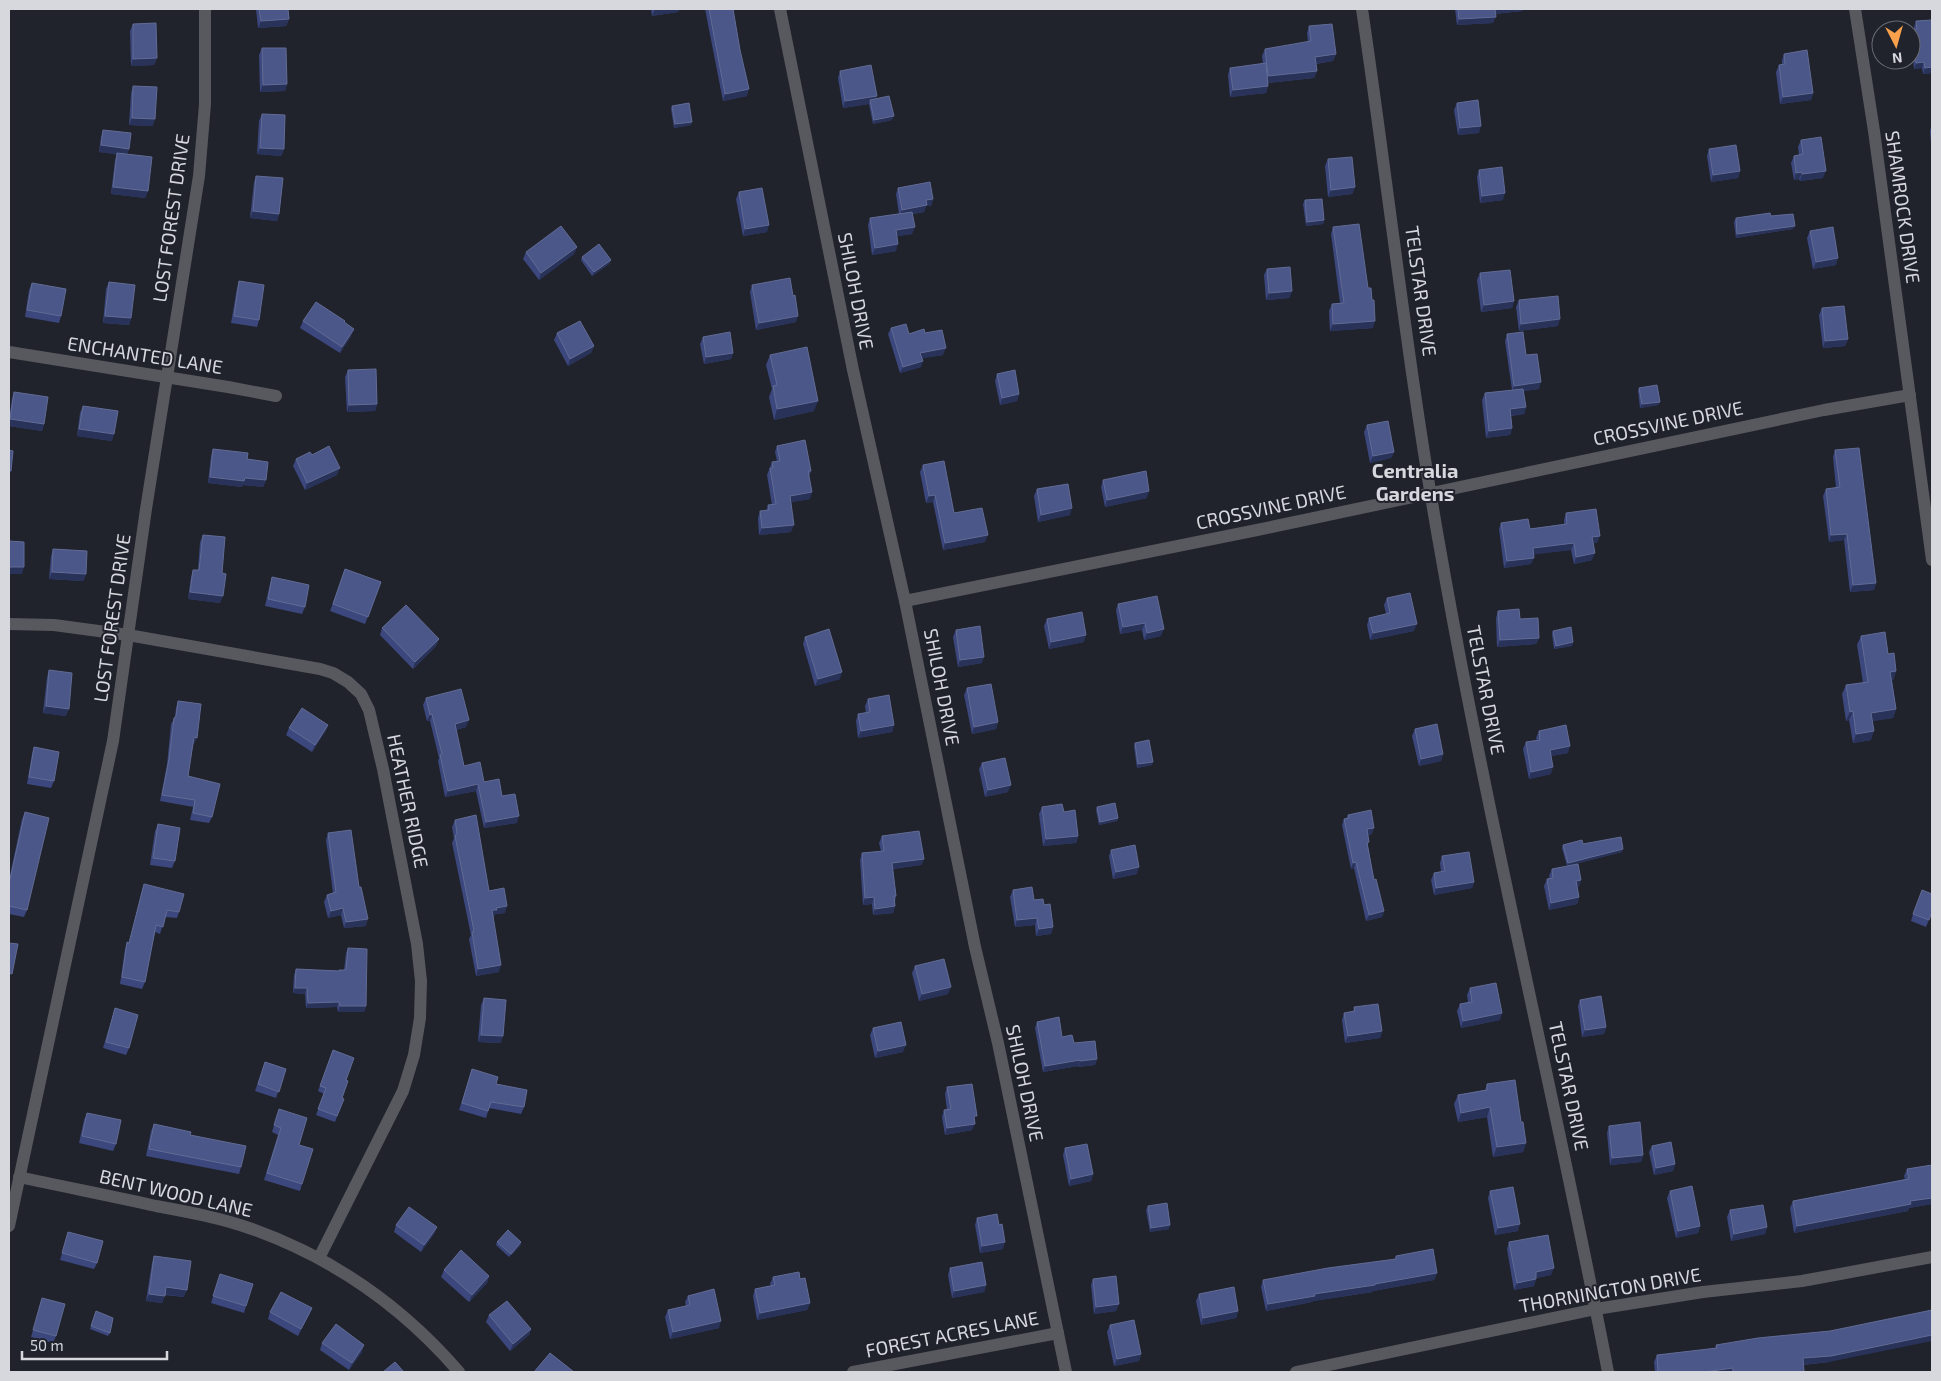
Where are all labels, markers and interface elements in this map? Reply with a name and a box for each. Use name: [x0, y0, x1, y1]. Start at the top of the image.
north arrow: [1871, 20, 1921, 70]
text: N: [1891, 49, 1903, 67]
street label: SHAMROCK DRIVE: [1881, 129, 1926, 285]
street label: LOST FOREST DRIVE: [147, 132, 194, 304]
street label: TELSTAR DRIVE: [1401, 224, 1442, 358]
street label: SHILOH DRIVE: [834, 230, 879, 351]
street label: ENCHANTED LANE: [66, 331, 224, 378]
street label: CROSSVINE DRIVE: [1591, 395, 1745, 450]
district label: Centralia Gardens: [1372, 458, 1458, 505]
street label: CROSSVINE DRIVE: [1194, 479, 1348, 534]
street label: LOST FOREST DRIVE: [88, 532, 135, 704]
street label: TELSTAR DRIVE: [1463, 623, 1510, 757]
street label: SHILOH DRIVE: [920, 626, 965, 747]
street label: HEATHER RIDGE: [383, 732, 434, 870]
street label: TELSTAR DRIVE: [1545, 1019, 1594, 1153]
street label: SHILOH DRIVE: [1002, 1022, 1049, 1143]
street label: BENT WOOD LANE: [97, 1164, 255, 1221]
street label: THORNINGTON DRIVE: [1517, 1262, 1703, 1317]
street label: FOREST ACRES LANE: [863, 1305, 1040, 1362]
scale bar: [22, 1328, 168, 1360]
text: 50 m: [30, 1336, 64, 1354]

